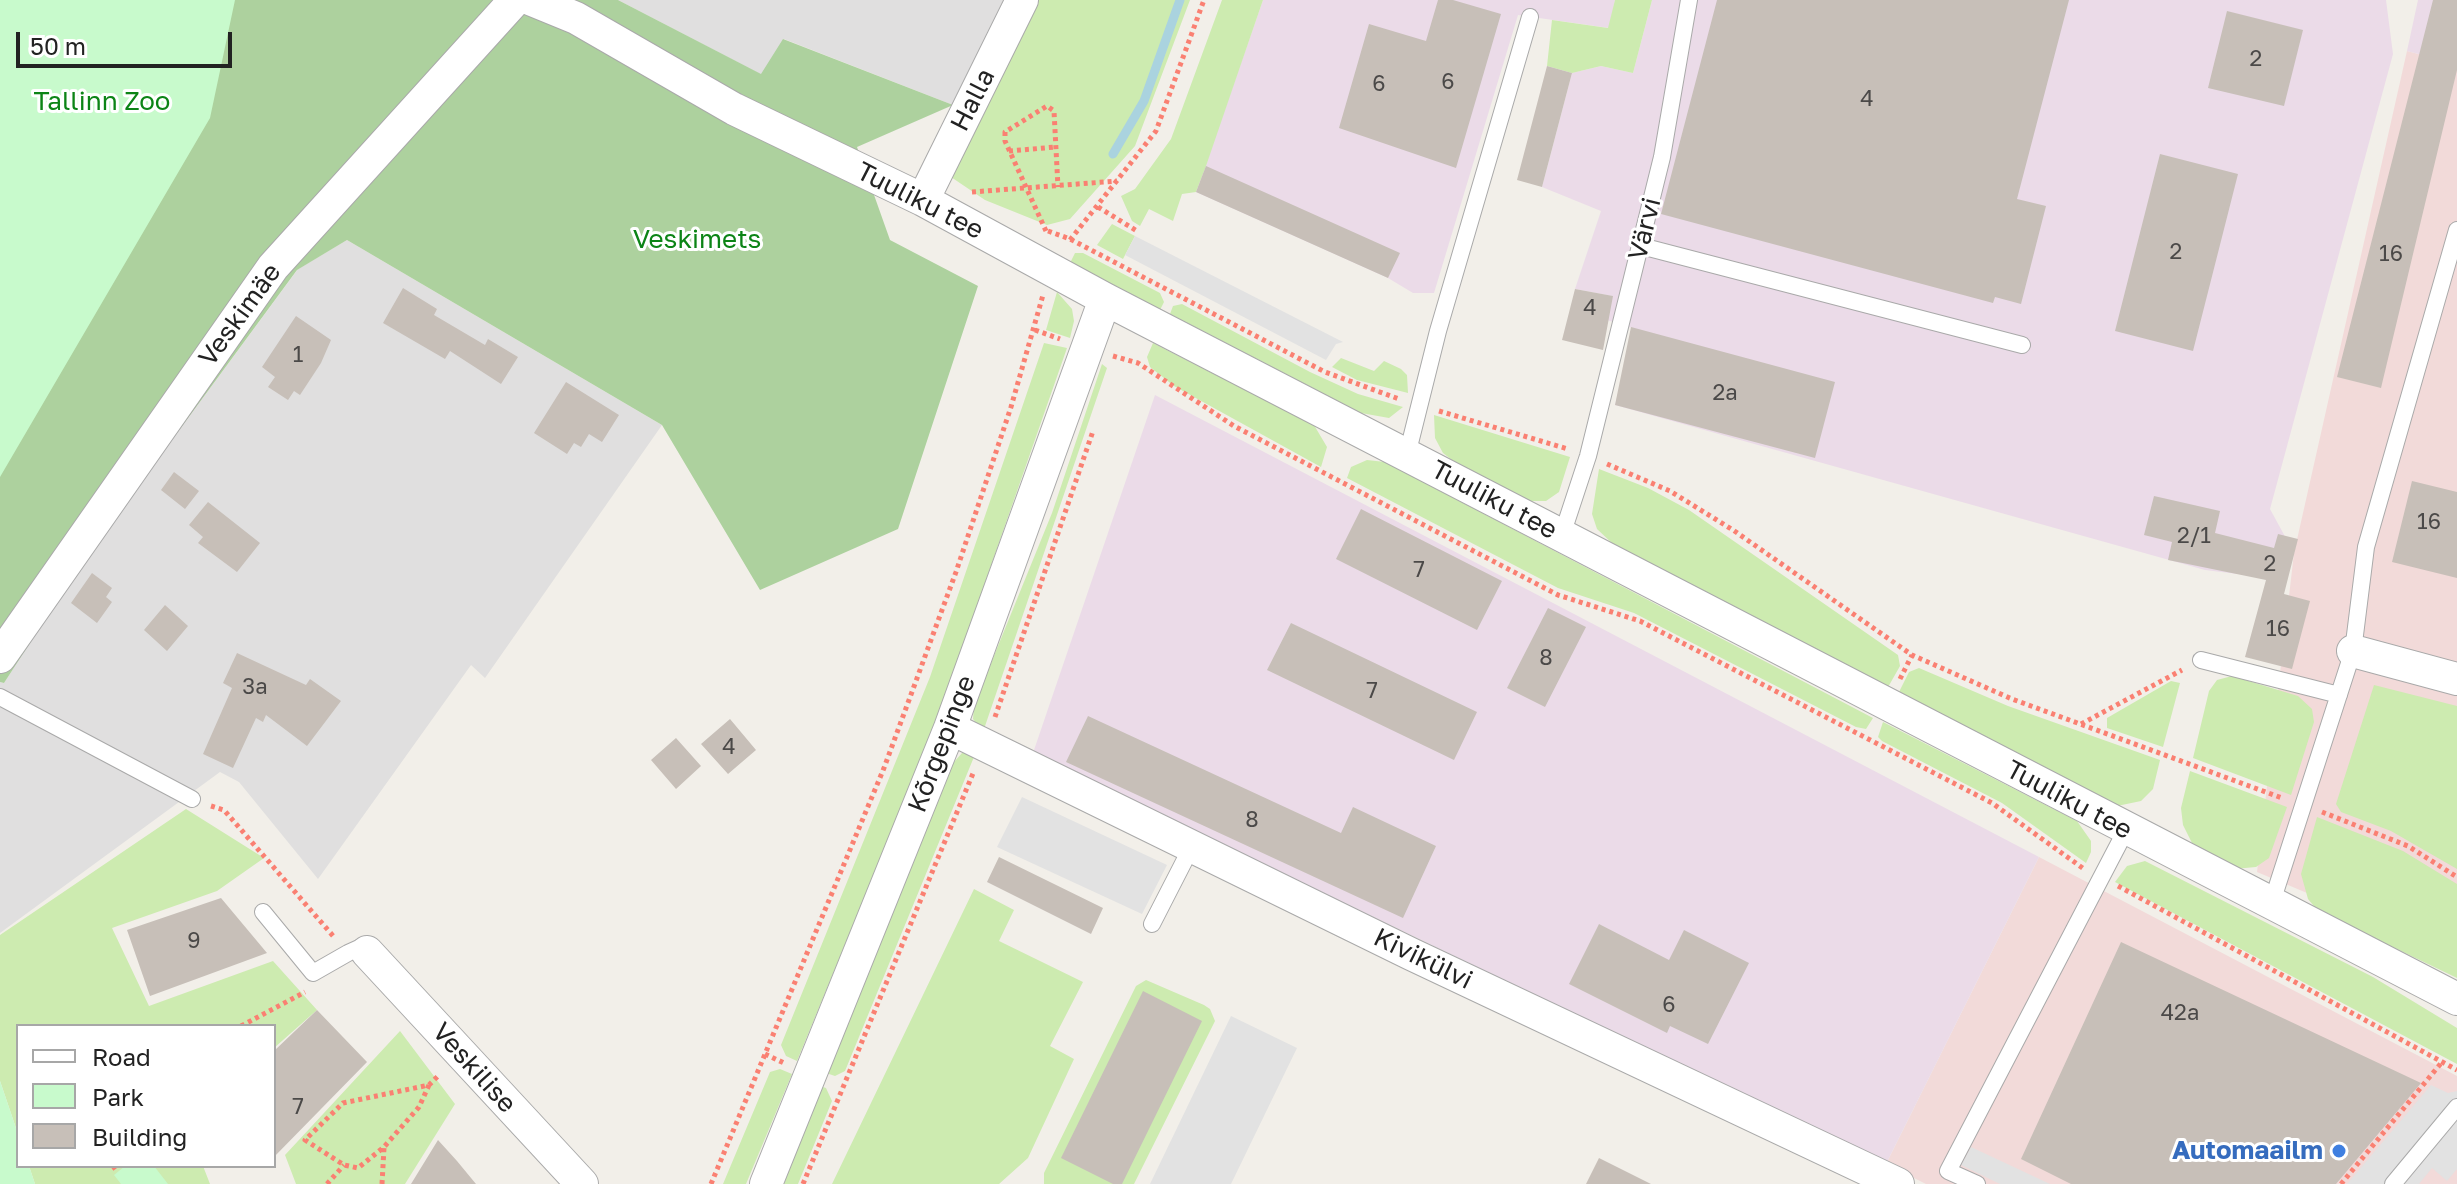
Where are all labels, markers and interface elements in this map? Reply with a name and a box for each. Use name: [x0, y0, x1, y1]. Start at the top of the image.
scale bar: [20, 16, 236, 66]
text: 50 m: [30, 31, 86, 60]
house number: 2: [2250, 46, 2262, 72]
street label: Halla: [944, 64, 1002, 136]
house number: 6: [1441, 69, 1455, 95]
house number: 6: [1372, 71, 1386, 97]
park label: Tallinn Zoo: [34, 86, 170, 118]
house number: 4: [1860, 86, 1874, 112]
street label: Tuuliku tee: [851, 156, 989, 246]
street label: Värvi: [1622, 195, 1668, 263]
park label: Veskimets: [633, 224, 761, 256]
house number: 2: [2170, 239, 2182, 265]
house number: 16: [2379, 241, 2403, 267]
street label: Veskimäe: [192, 258, 288, 372]
house number: 4: [1583, 295, 1597, 321]
house number: 1: [293, 342, 303, 368]
house number: 2a: [1712, 380, 1738, 406]
street label: Tuuliku tee: [1426, 454, 1562, 546]
house number: 16: [2417, 509, 2441, 535]
house number: 2/1: [2177, 523, 2211, 549]
house number: 2: [2264, 551, 2276, 577]
house number: 7: [1413, 557, 1425, 583]
house number: 16: [2266, 616, 2290, 642]
house number: 8: [1539, 645, 1553, 671]
street label: Kõrgepinge: [902, 671, 982, 817]
house number: 3a: [242, 674, 268, 700]
house number: 7: [1366, 678, 1378, 704]
house number: 4: [722, 734, 736, 760]
street label: Tuuliku tee: [2001, 754, 2137, 846]
house number: 8: [1245, 807, 1259, 833]
street label: Kivikülvi: [1368, 922, 1478, 996]
house number: 9: [187, 928, 201, 954]
house number: 6: [1662, 992, 1676, 1018]
house number: 42a: [2161, 1000, 2199, 1026]
street label: Veskilise: [425, 1016, 523, 1120]
legend: [16, 1024, 276, 1168]
text: Road: [92, 1042, 151, 1071]
text: Park: [92, 1082, 144, 1111]
house number: 7: [292, 1094, 304, 1120]
text: Building: [92, 1122, 187, 1151]
place label: Automaailm: [2172, 1135, 2323, 1167]
marker: Automaailm: [2330, 1142, 2348, 1160]

